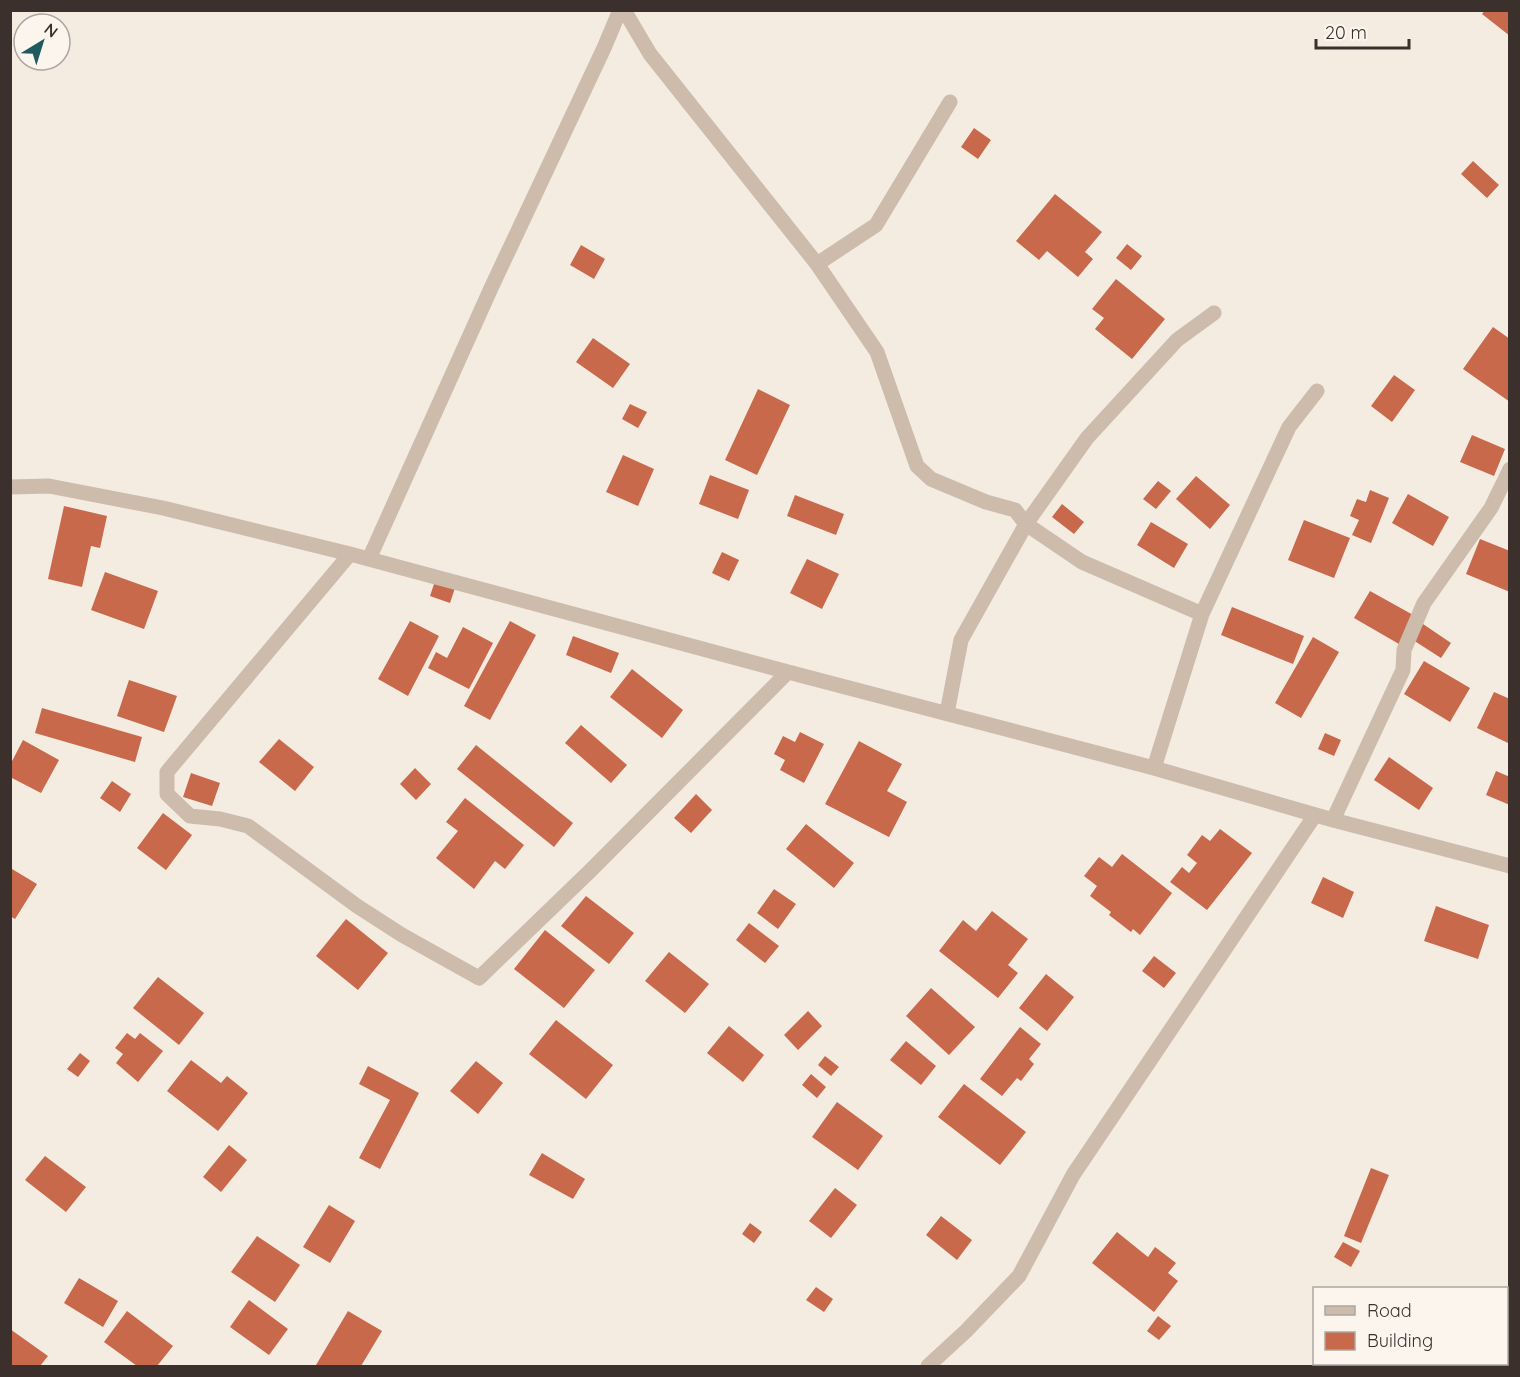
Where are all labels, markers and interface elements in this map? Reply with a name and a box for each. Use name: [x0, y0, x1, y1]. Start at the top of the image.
north arrow: [12, 12, 72, 72]
scale bar: [1316, 12, 1409, 50]
text: N: [40, 19, 62, 42]
text: 20 m: [1325, 21, 1367, 44]
legend: [1313, 1287, 1508, 1365]
text: Road: [1367, 1299, 1412, 1322]
text: Building: [1367, 1329, 1433, 1352]

